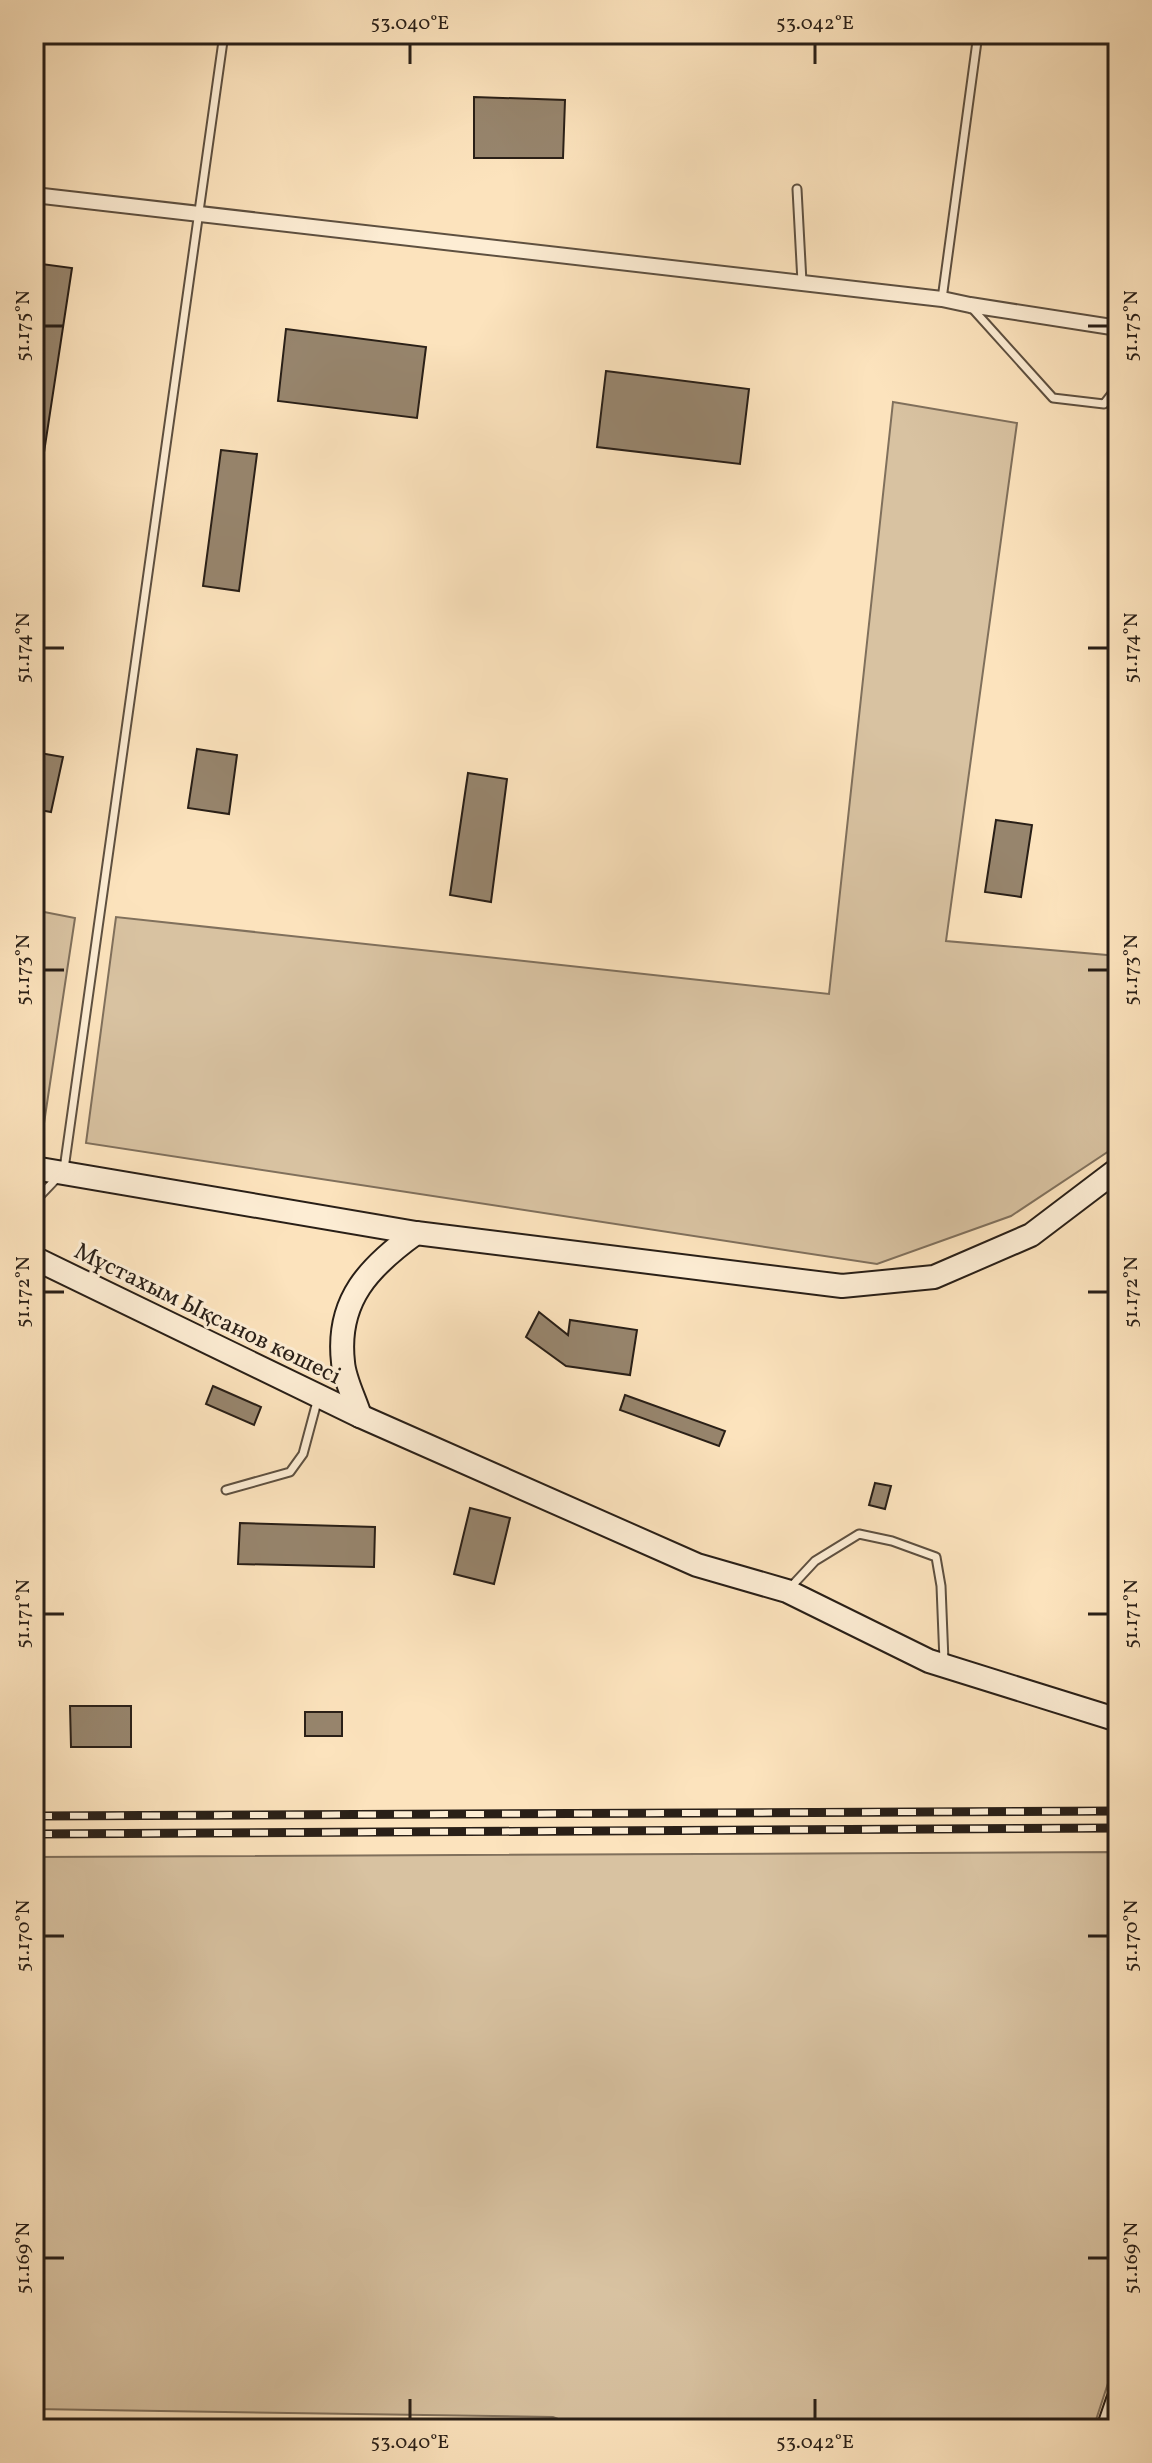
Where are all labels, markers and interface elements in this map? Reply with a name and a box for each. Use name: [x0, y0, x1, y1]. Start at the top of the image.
text: 53.040°E: [371, 10, 449, 38]
text: 53.042°E: [776, 10, 854, 38]
text: 51.175°N: [10, 290, 38, 362]
text: 51.175°N: [1118, 290, 1146, 362]
text: 51.174°N: [10, 612, 38, 684]
text: 51.174°N: [1118, 612, 1146, 684]
text: 51.173°N: [10, 934, 38, 1006]
text: 51.173°N: [1118, 934, 1146, 1006]
street label: Мұстахым Ықсанов көшесі: [68, 1235, 346, 1394]
text: 51.172°N: [10, 1256, 38, 1328]
text: 51.172°N: [1118, 1256, 1146, 1328]
text: 51.171°N: [10, 1579, 38, 1649]
text: 51.171°N: [1118, 1579, 1146, 1649]
text: 51.170°N: [10, 1899, 38, 1972]
text: 51.170°N: [1118, 1899, 1146, 1972]
text: 51.169°N: [10, 2222, 38, 2294]
text: 51.169°N: [1118, 2222, 1146, 2294]
text: 53.040°E: [371, 2429, 449, 2457]
text: 53.042°E: [776, 2429, 854, 2457]

